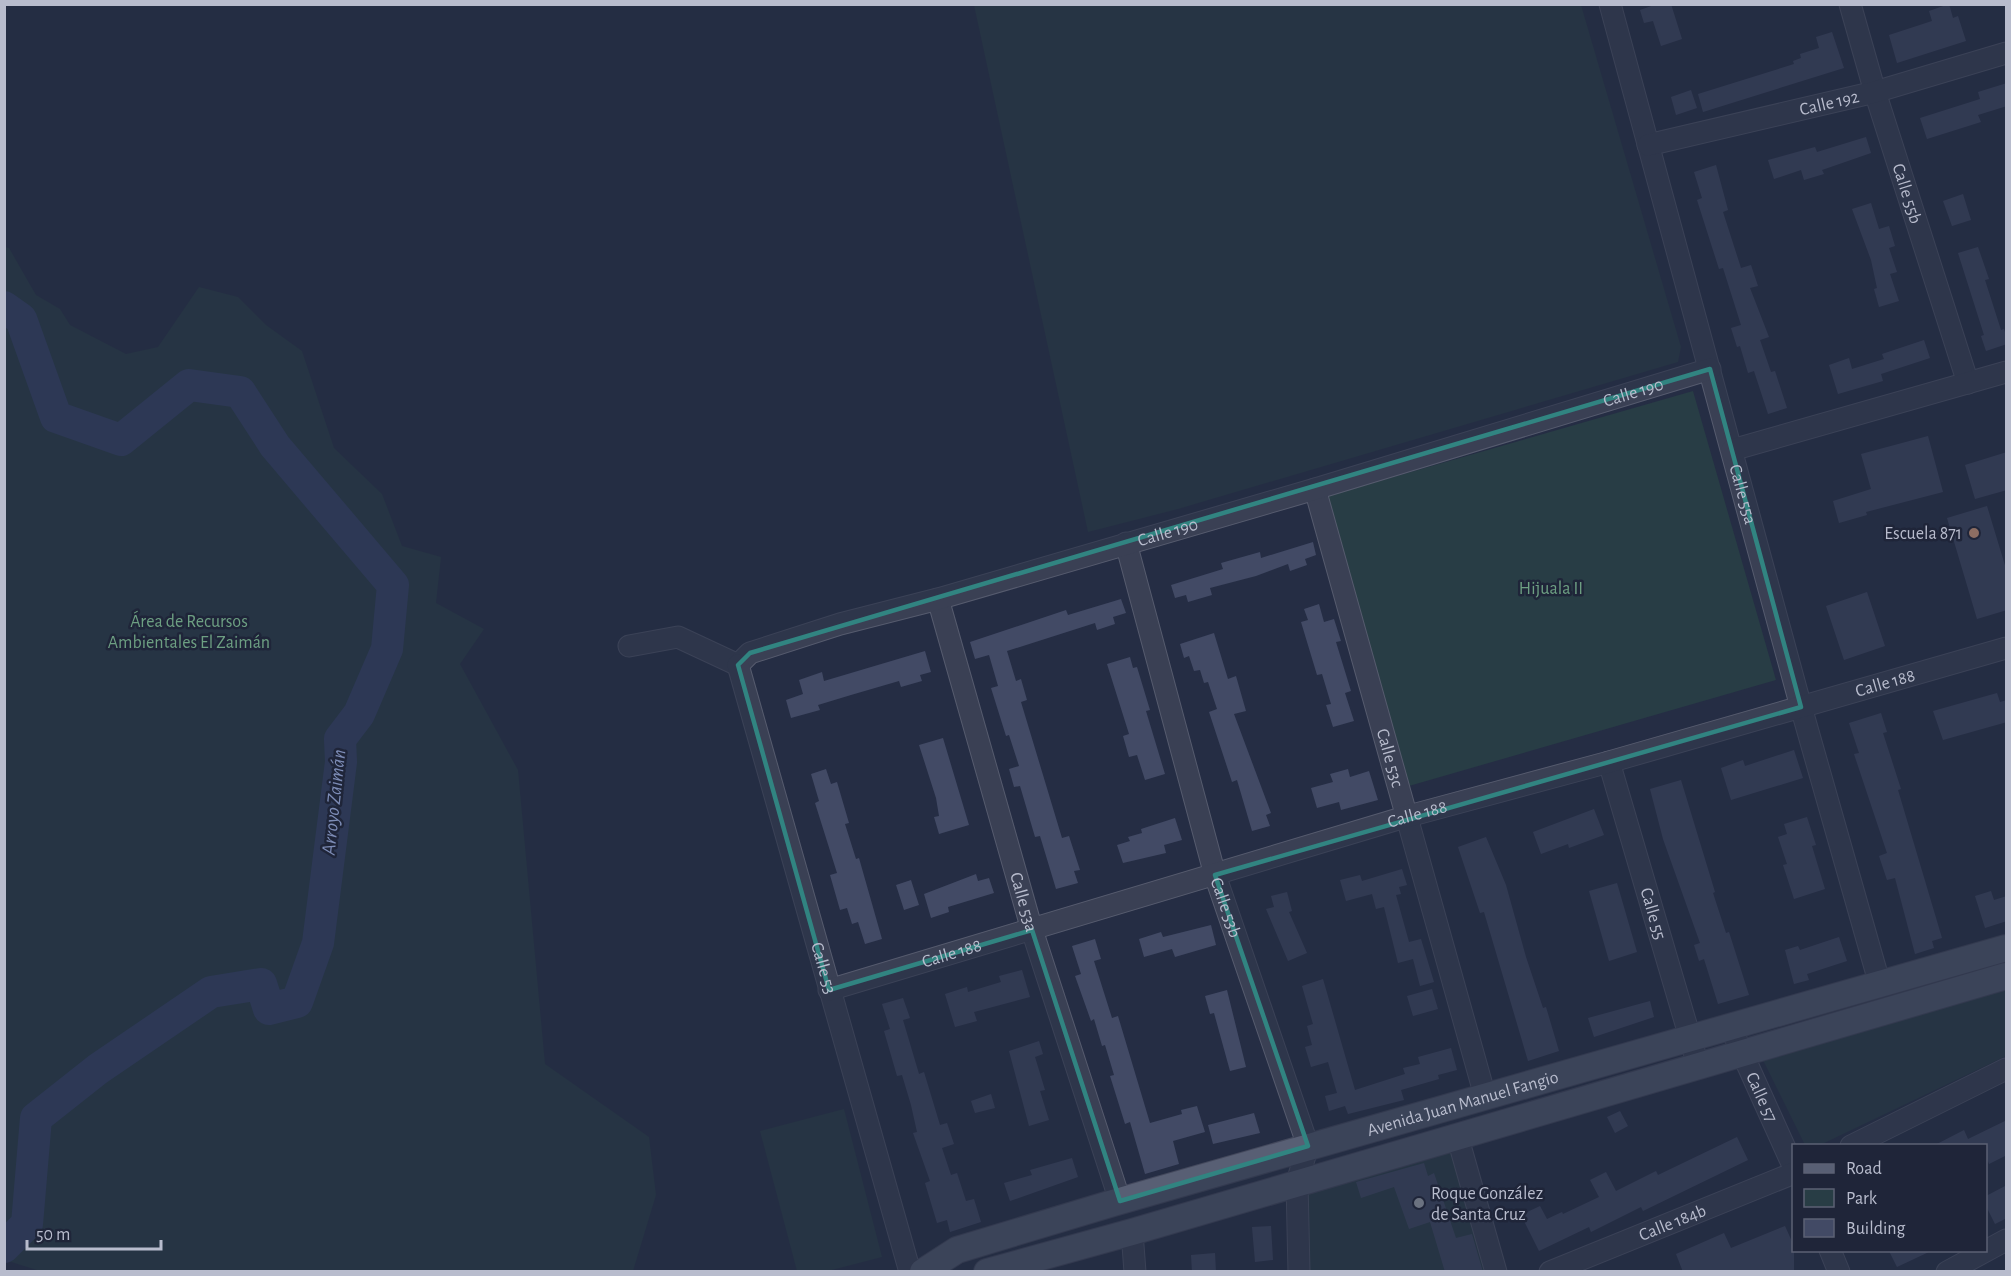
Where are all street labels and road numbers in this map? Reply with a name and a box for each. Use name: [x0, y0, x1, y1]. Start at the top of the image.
street label: Calle 192: [1798, 88, 1861, 119]
street label: Calle 55b: [1888, 161, 1925, 226]
street label: Calle 190: [1601, 376, 1666, 411]
street label: Calle 55a: [1726, 463, 1759, 526]
street label: Calle 190: [1136, 516, 1200, 550]
street label: Calle 188: [1854, 667, 1917, 701]
street label: Calle 53c: [1373, 727, 1406, 789]
street label: Calle 188: [1385, 798, 1449, 832]
street label: Calle 53a: [1006, 870, 1040, 934]
street label: Calle 53b: [1207, 875, 1244, 940]
street label: Calle 55: [1636, 886, 1669, 942]
street label: Calle 188: [920, 937, 984, 972]
street label: Calle 53: [807, 940, 839, 996]
street label: Avenida Juan Manuel Fangio: [1365, 1068, 1561, 1140]
street label: Calle 57: [1742, 1070, 1780, 1125]
street label: Calle 184b: [1637, 1202, 1709, 1245]

